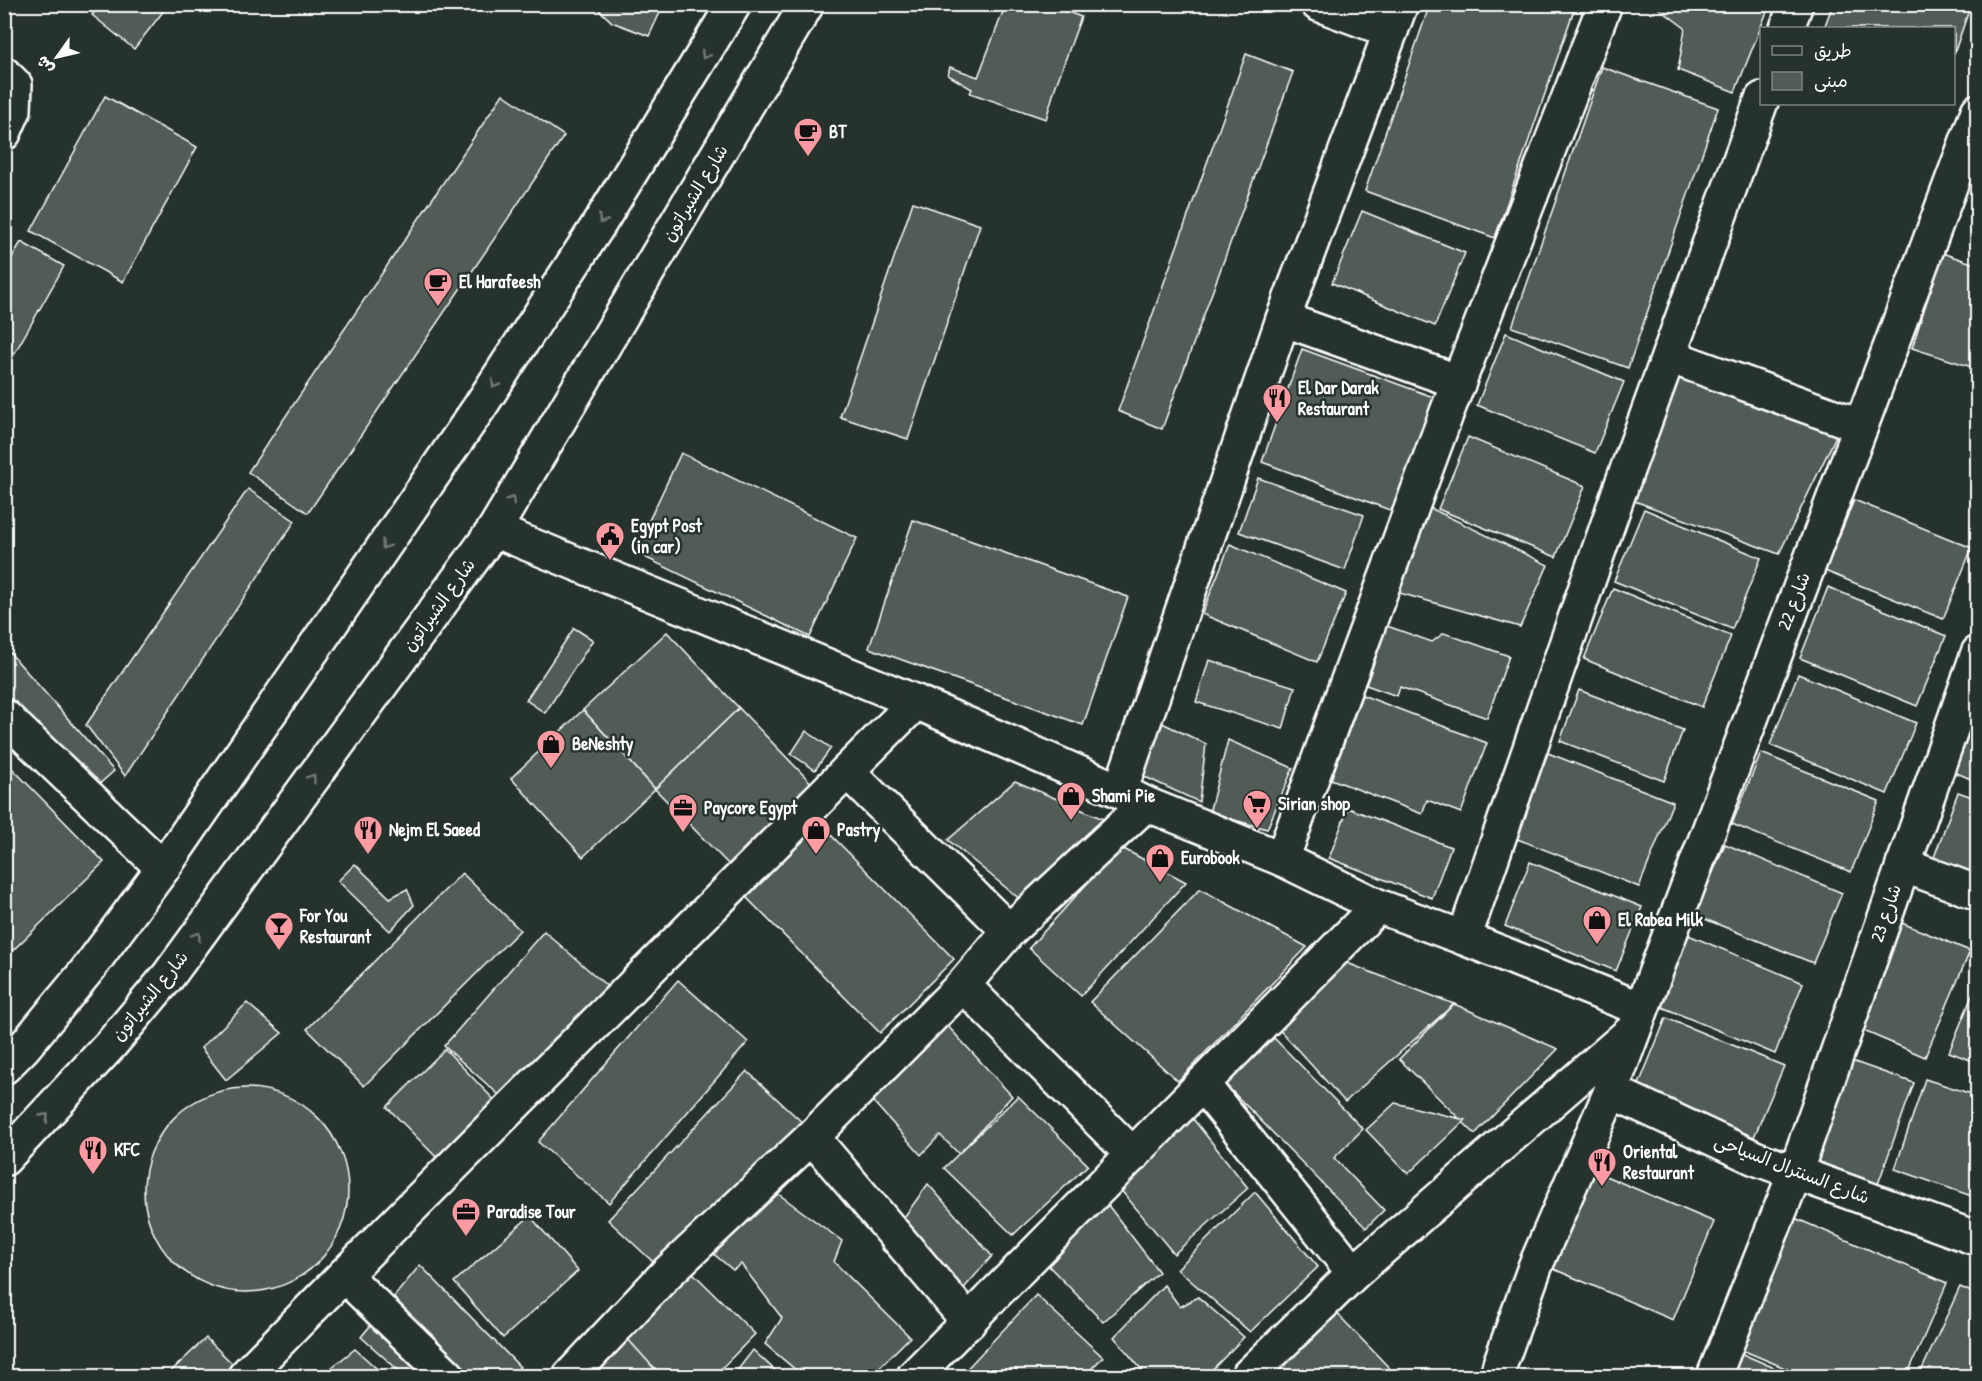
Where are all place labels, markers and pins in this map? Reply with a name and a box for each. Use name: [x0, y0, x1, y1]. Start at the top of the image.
cafe icon: BT: [792, 116, 824, 158]
place label: BT: [829, 119, 847, 144]
cafe icon: El Harafeesh: [422, 266, 454, 308]
place label: El Harafeesh: [459, 269, 541, 294]
place label: El Dar Darak Restaurant: [1298, 375, 1379, 421]
restaurant icon: El Dar Darak Restaurant: [1261, 382, 1293, 424]
place label: Egypt Post (in car): [631, 513, 702, 559]
public building icon: Egypt Post (in car): [594, 520, 626, 562]
shop icon: BeNeshty: [535, 728, 567, 770]
place label: BeNeshty: [572, 731, 634, 757]
shop icon: Shami Pie: [1055, 780, 1087, 822]
place label: Shami Pie: [1092, 783, 1156, 808]
supermarket icon: Sirian shop: [1241, 788, 1273, 830]
place label: Sirian shop: [1278, 791, 1350, 817]
office icon: Paycore Egypt: [667, 792, 699, 834]
place label: Paycore Egypt: [704, 795, 798, 821]
restaurant icon: Nejm El Saeed: [352, 814, 384, 856]
shop icon: Pastry: [800, 814, 832, 856]
place label: Nejm El Saeed: [389, 817, 480, 842]
place label: Pastry: [837, 817, 881, 843]
shop icon: Eurobook: [1144, 842, 1176, 884]
place label: Eurobook: [1181, 845, 1240, 870]
place label: For You Restaurant: [299, 903, 372, 949]
shop icon: El Rabea Milk: [1581, 904, 1613, 946]
place label: El Rabea Milk: [1618, 907, 1703, 932]
bar icon: For You Restaurant: [263, 910, 295, 952]
restaurant icon: KFC: [77, 1134, 109, 1176]
place label: KFC: [114, 1137, 140, 1162]
place label: Oriental Restaurant: [1623, 1139, 1695, 1185]
restaurant icon: Oriental Restaurant: [1586, 1146, 1618, 1188]
office icon: Paradise Tour: [450, 1196, 482, 1238]
place label: Paradise Tour: [487, 1199, 576, 1224]

